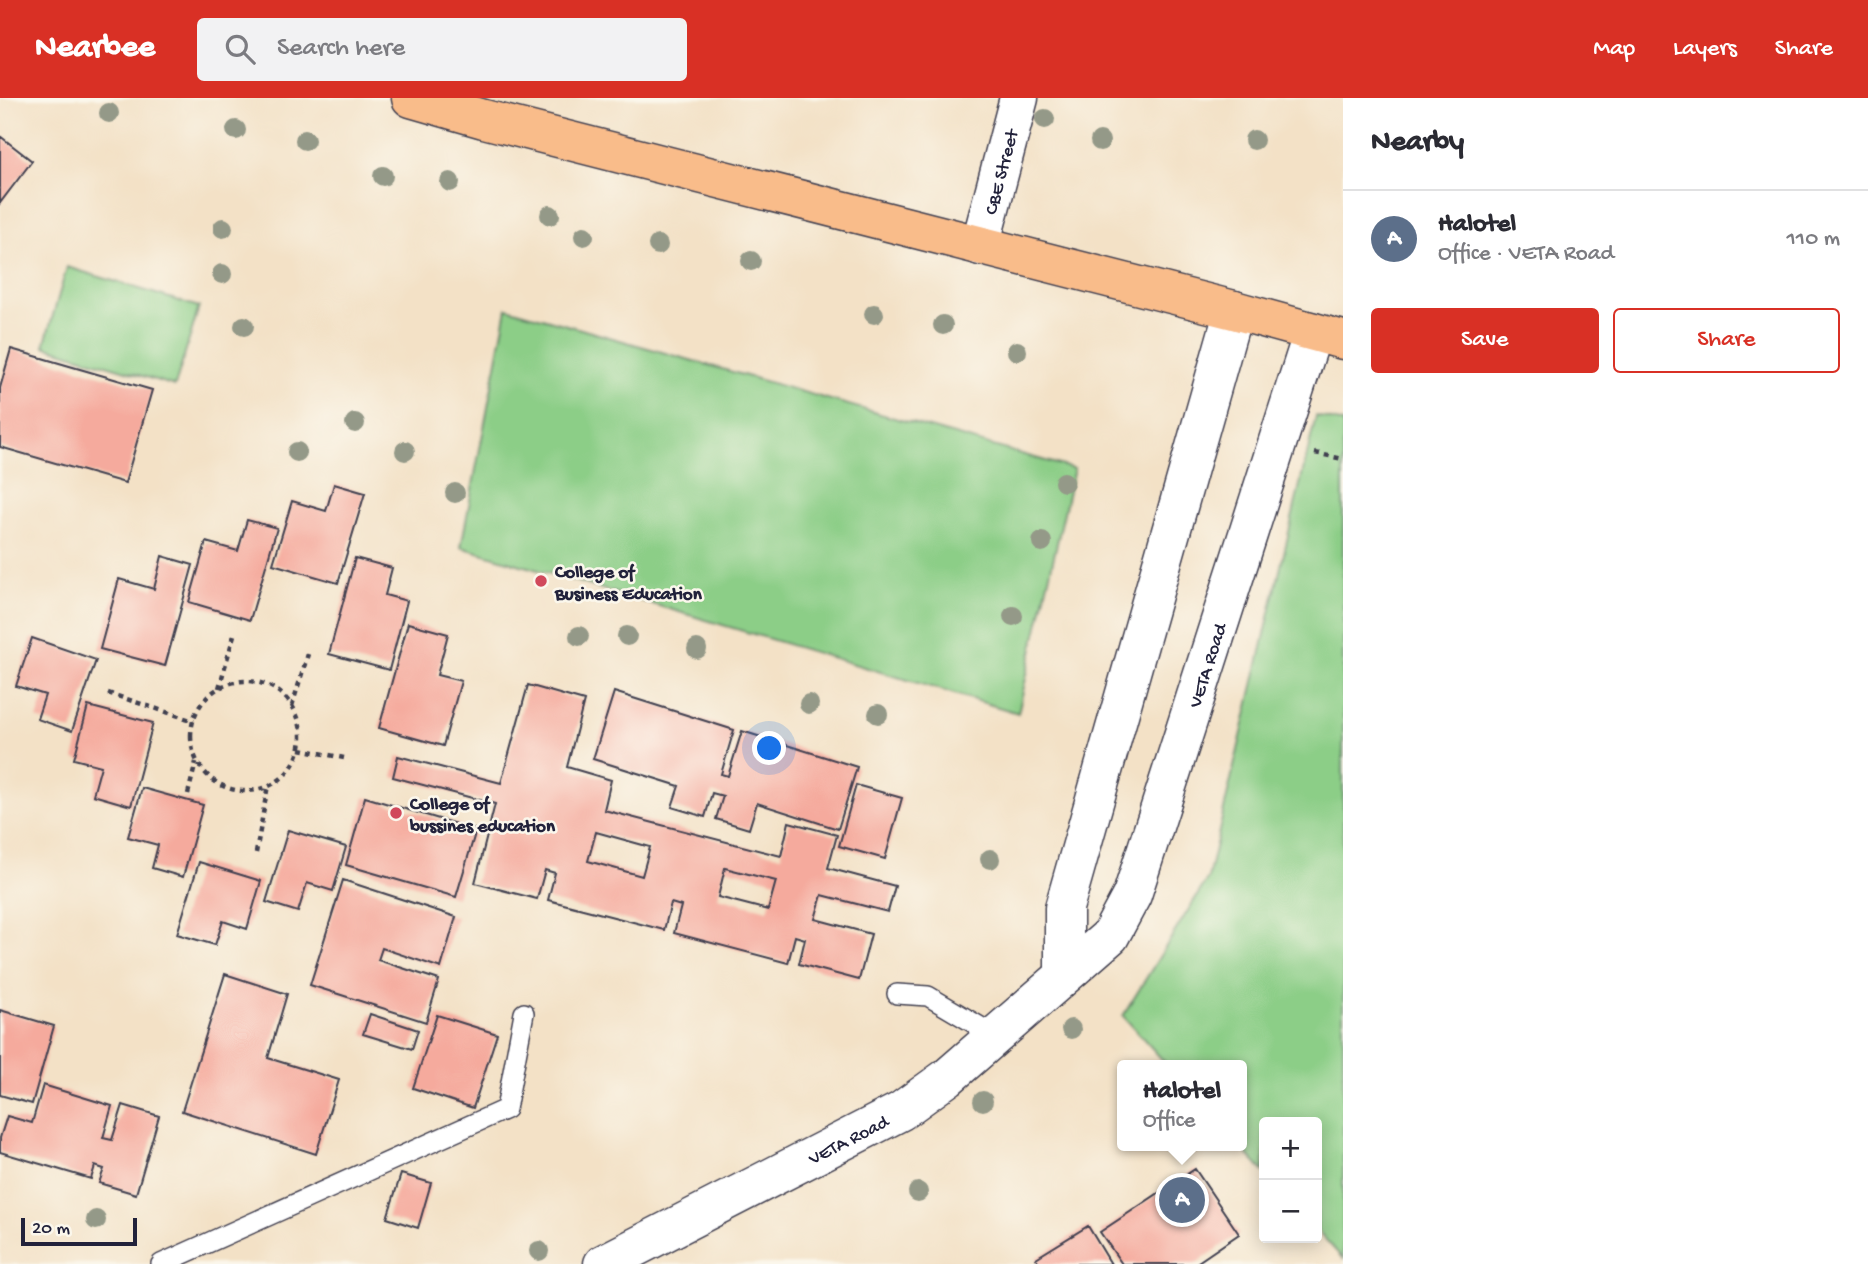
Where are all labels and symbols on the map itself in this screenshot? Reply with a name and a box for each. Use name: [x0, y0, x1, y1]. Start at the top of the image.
street label: CBE Street: [981, 125, 1026, 217]
place label: College of Business Education: [554, 562, 703, 607]
marker: College of Business Education: [533, 573, 549, 589]
street label: VETA Road: [1185, 619, 1234, 712]
your location: [752, 731, 786, 765]
place label: College of bussines education: [409, 794, 556, 839]
marker: College of bussines education: [388, 805, 404, 821]
street label: VETA Road: [804, 1111, 895, 1172]
pin: A: [1159, 1174, 1205, 1226]
scale bar: [21, 1215, 136, 1247]

